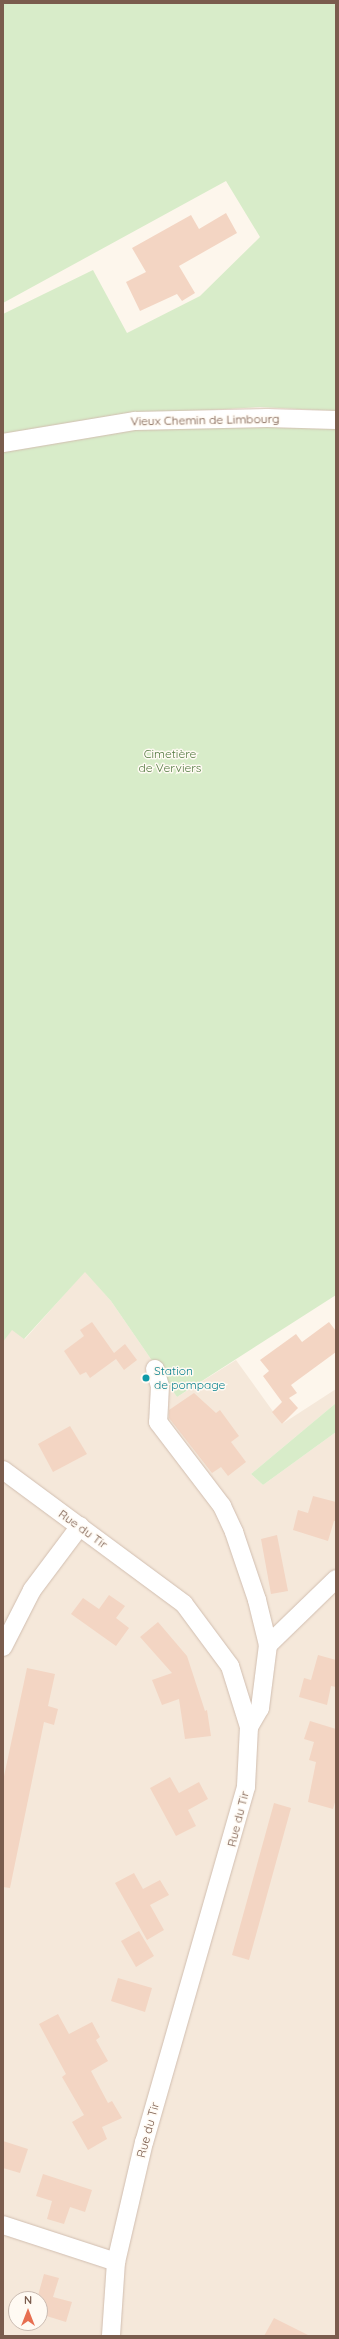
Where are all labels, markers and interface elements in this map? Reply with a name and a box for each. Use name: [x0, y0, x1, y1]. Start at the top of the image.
street label: Vieux Chemin de Limbourg: [130, 412, 280, 428]
park label: Cimetière de Verviers: [139, 747, 201, 775]
place label: Station de pompage: [154, 1364, 225, 1392]
marker: Station de pompage: [141, 1373, 151, 1383]
street label: Rue du Tir: [56, 1506, 110, 1552]
street label: Rue du Tir: [224, 1790, 252, 1848]
street label: Rue du Tir: [134, 2101, 162, 2159]
north arrow: [8, 2291, 48, 2331]
text: N: [24, 2293, 32, 2307]

